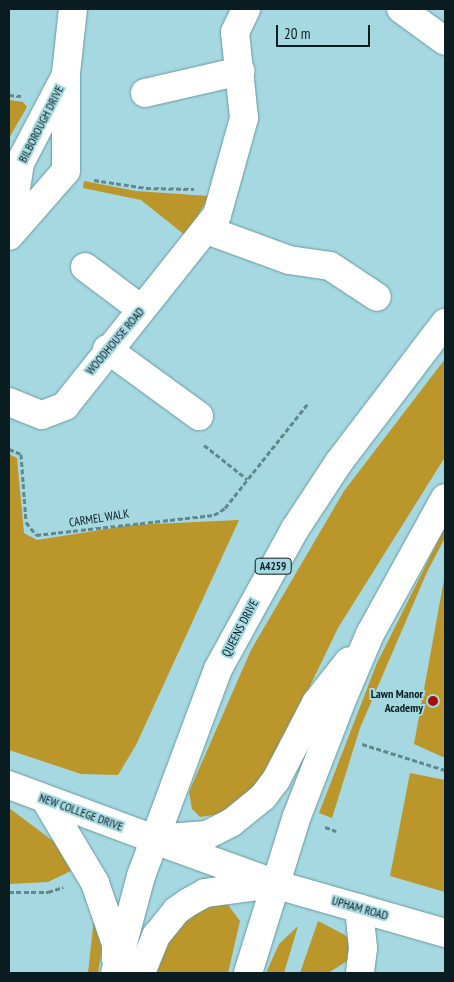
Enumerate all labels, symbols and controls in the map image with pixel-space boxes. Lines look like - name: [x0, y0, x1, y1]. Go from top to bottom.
- scale bar: [279, 15, 373, 47]
- text: 20 m: [284, 24, 310, 43]
- street label: BILBOROUGH DRIVE: [15, 83, 67, 165]
- street label: WOODHOUSE ROAD: [83, 305, 147, 377]
- street label: CARMEL WALK: [68, 506, 130, 530]
- road number: A4259: [254, 558, 292, 574]
- street label: QUEENS DRIVE: [219, 597, 261, 659]
- place label: Lawn Manor Academy: [371, 687, 423, 715]
- marker: Lawn Manor Academy: [427, 695, 439, 707]
- street label: NEW COLLEGE DRIVE: [37, 790, 125, 834]
- street label: UPHAM ROAD: [330, 893, 390, 923]

